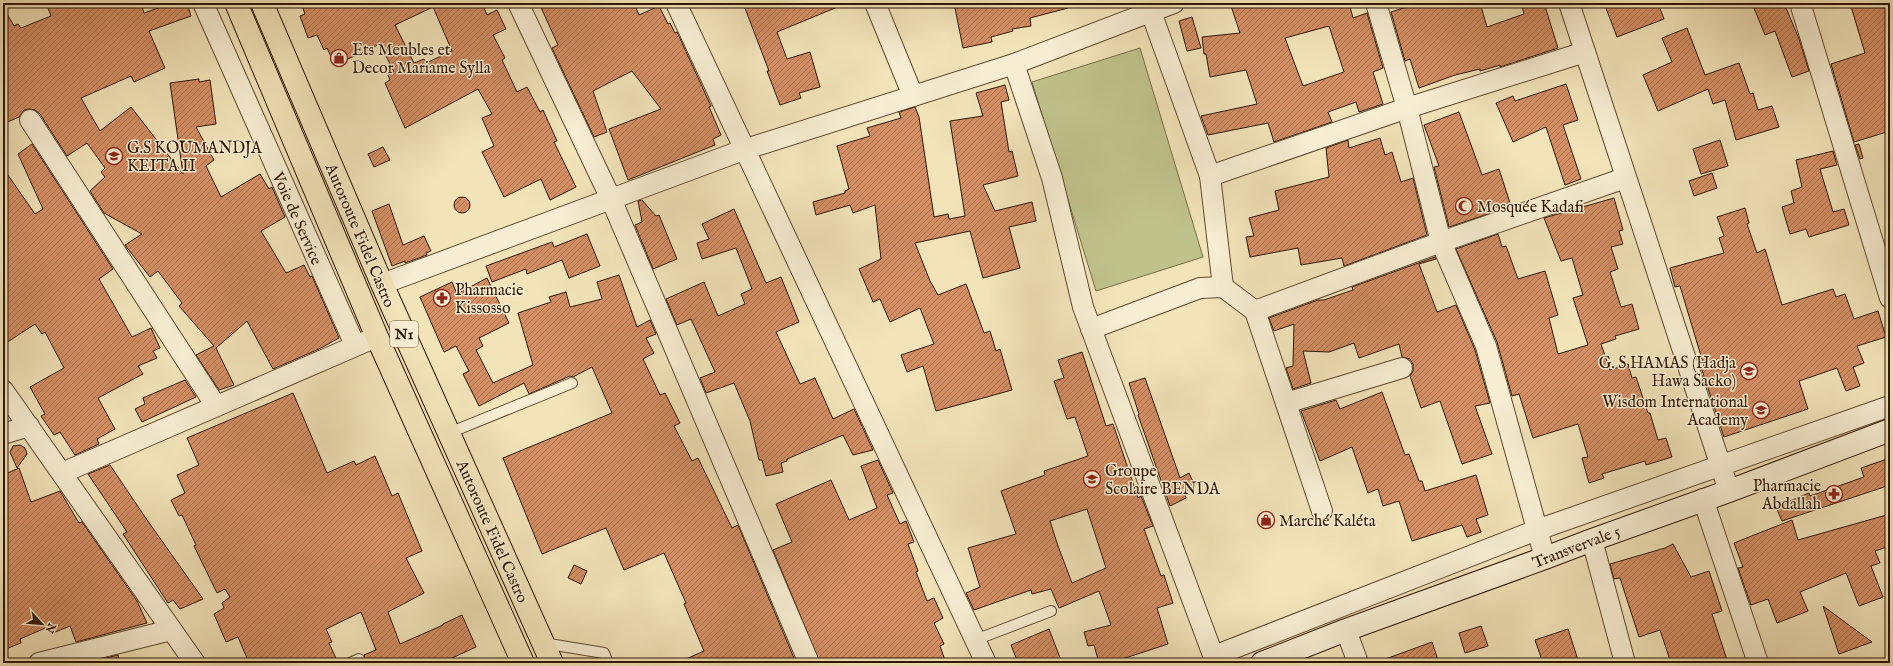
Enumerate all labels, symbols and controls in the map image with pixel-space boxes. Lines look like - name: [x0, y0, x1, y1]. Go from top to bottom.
- place label: Ets Meubles et Decor Mariame Sylla: [352, 41, 491, 79]
- shop icon: Ets Meubles et Decor Mariame Sylla: [329, 48, 349, 68]
- place label: G.S KOUMANDJA KEITA II: [127, 139, 263, 177]
- school or university icon: G.S KOUMANDJA KEITA II: [104, 146, 124, 166]
- street label: Autoroute Fidel Castro: [319, 160, 399, 311]
- street label: Voie de Service: [266, 168, 326, 268]
- mosque icon: Mosquée Kadafi: [1454, 196, 1474, 216]
- place label: Mosquée Kadafi: [1477, 198, 1584, 218]
- place label: Pharmacie Kissosso: [455, 281, 523, 319]
- pharmacy icon: Pharmacie Kissosso: [432, 288, 452, 308]
- road number: N1: [390, 321, 418, 347]
- place label: G. S HAMAS (Hadja Hawa Sacko): [1599, 354, 1736, 392]
- school or university icon: G. S HAMAS (Hadja Hawa Sacko): [1739, 361, 1759, 381]
- place label: Wisdom International Academy: [1602, 393, 1749, 431]
- school or university icon: Wisdom International Academy: [1751, 400, 1771, 420]
- street label: Autoroute Fidel Castro: [450, 456, 532, 607]
- place label: Groupe Scolaire BENDA: [1105, 462, 1221, 500]
- school or university icon: Groupe Scolaire BENDA: [1082, 469, 1102, 489]
- place label: Pharmacie Abdallah: [1753, 477, 1821, 515]
- pharmacy icon: Pharmacie Abdallah: [1824, 484, 1844, 504]
- shop icon: Marché Kaléta: [1256, 510, 1276, 530]
- place label: Marché Kaléta: [1279, 512, 1376, 532]
- street label: Transvervale 5: [1530, 522, 1624, 574]
- north arrow: [22, 604, 62, 644]
- text: N: [42, 620, 59, 636]

